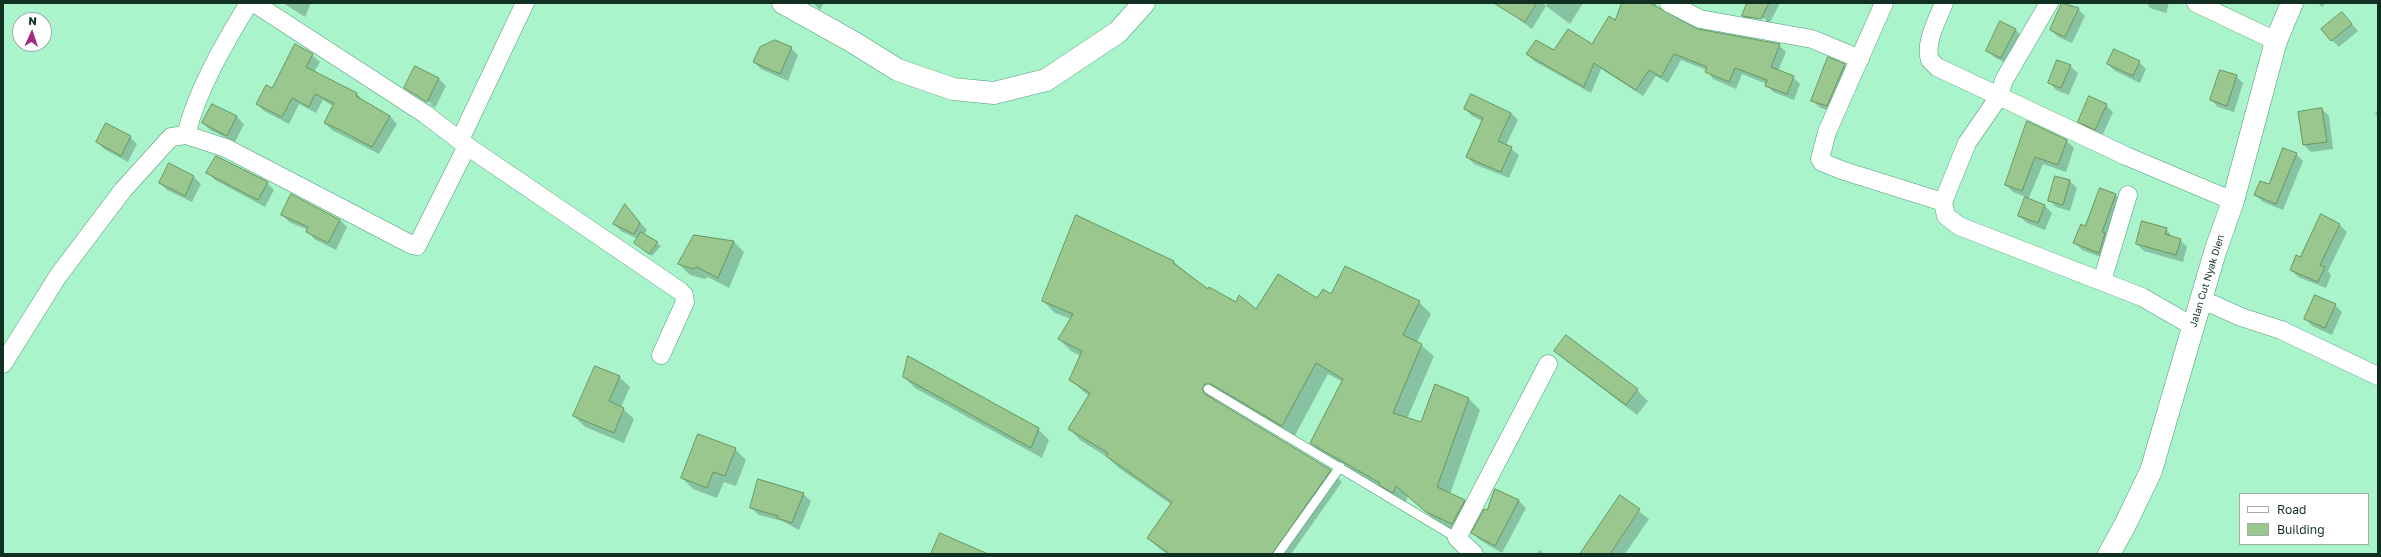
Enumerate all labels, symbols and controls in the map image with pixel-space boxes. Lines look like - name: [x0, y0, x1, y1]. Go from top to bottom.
- north arrow: [12, 12, 52, 52]
- text: N: [28, 14, 37, 27]
- street label: Jalan Cut Nyak Dien: [2187, 233, 2227, 329]
- legend: [2239, 493, 2369, 545]
- text: Road: [2277, 502, 2306, 517]
- text: Building: [2277, 522, 2325, 537]

